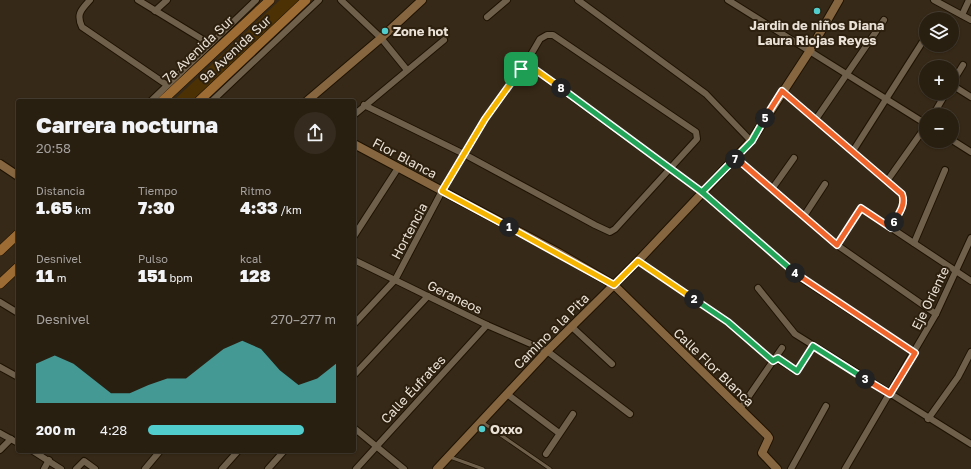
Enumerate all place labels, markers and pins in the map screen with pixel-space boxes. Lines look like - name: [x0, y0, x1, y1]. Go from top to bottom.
- marker: Jardin de niños Diana Laura Riojas Reyes: [812, 6, 822, 16]
- place label: Jardin de niños Diana Laura Riojas Reyes: [750, 17, 885, 48]
- place label: Zone hot: [393, 23, 448, 39]
- marker: Zone hot: [380, 26, 390, 36]
- pin: [504, 52, 538, 86]
- pin: 8: [551, 78, 571, 98]
- pin: 5: [755, 108, 775, 128]
- pin: 7: [725, 149, 745, 169]
- pin: 6: [884, 212, 904, 232]
- pin: 1: [499, 217, 519, 237]
- pin: 4: [785, 263, 805, 283]
- pin: 2: [684, 289, 704, 309]
- pin: 3: [855, 369, 875, 389]
- place label: Oxxo: [490, 421, 523, 437]
- marker: Oxxo: [477, 424, 487, 434]

